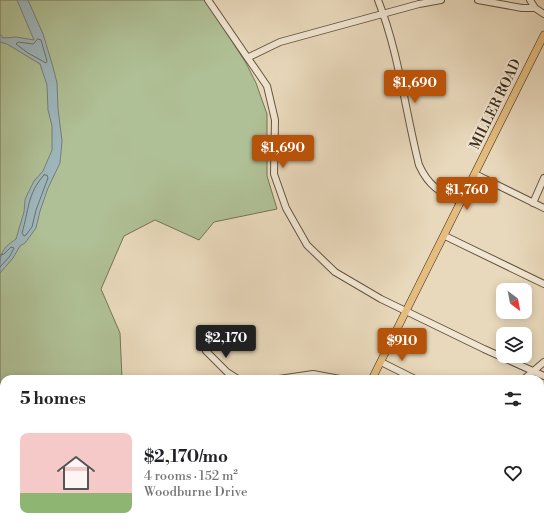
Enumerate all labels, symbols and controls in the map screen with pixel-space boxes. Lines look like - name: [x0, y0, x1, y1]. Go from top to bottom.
- street label: MILLER ROAD: [466, 56, 526, 153]
- pin: $1,690: [382, 70, 448, 104]
- text: $1,690: [393, 75, 437, 91]
- pin: $1,690: [250, 135, 316, 169]
- text: $1,690: [261, 140, 305, 156]
- pin: $1,760: [434, 177, 500, 211]
- text: $1,760: [446, 182, 488, 198]
- north arrow: [496, 283, 532, 319]
- map controls: [496, 283, 532, 363]
- pin: $2,170: [193, 325, 259, 359]
- button: layers: [496, 327, 532, 363]
- pin: $910: [378, 328, 426, 362]
- text: $2,170: [205, 330, 247, 346]
- text: $910: [387, 333, 417, 349]
- text: 5 homes: [20, 388, 86, 410]
- icon: filters: [502, 388, 524, 410]
- text: $2,170/mo: [144, 446, 228, 468]
- icon: home: [52, 449, 100, 497]
- icon: heart: [502, 462, 524, 484]
- text: 4 rooms · 152 m²: [144, 468, 238, 484]
- text: Woodburne Drive: [144, 484, 248, 500]

